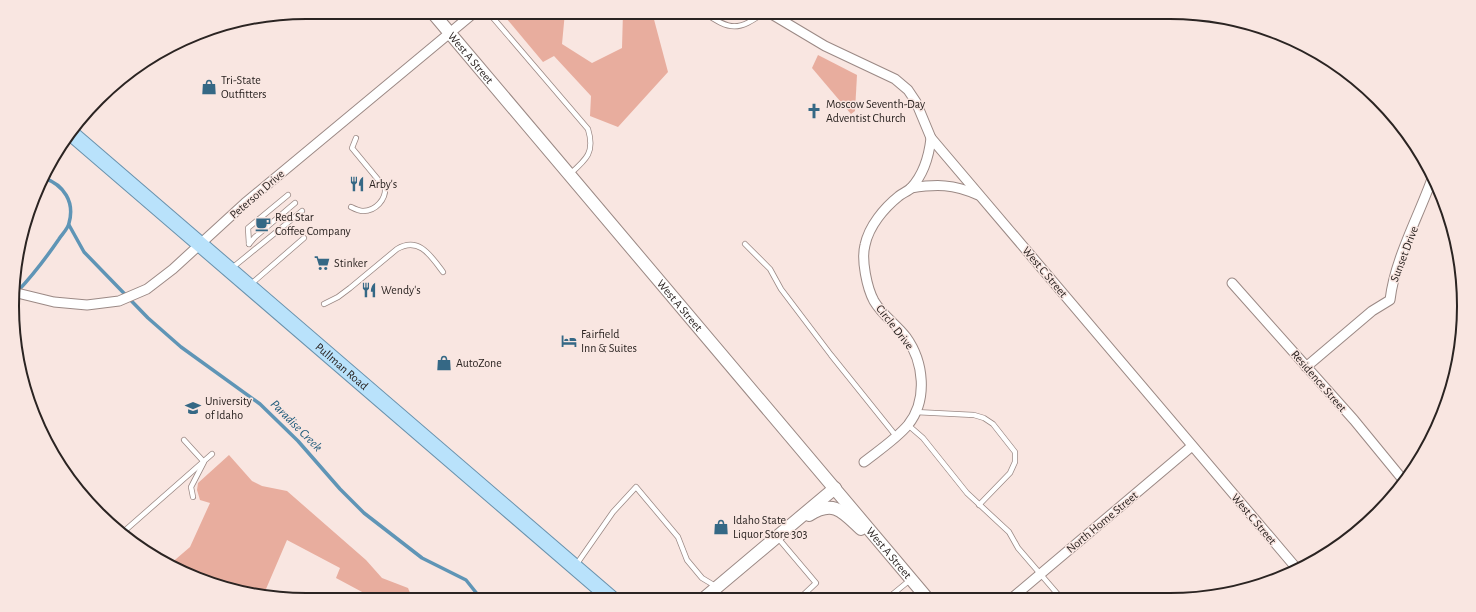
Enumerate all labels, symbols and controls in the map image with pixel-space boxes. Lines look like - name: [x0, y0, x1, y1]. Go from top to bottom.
- street label: West A Street: [446, 30, 496, 86]
- place label: Tri-State Outfitters: [221, 74, 267, 100]
- shop icon: Tri-State Outfitters: [200, 78, 218, 96]
- place label: Moscow Seventh-Day Adventist Church: [826, 98, 925, 124]
- church icon: Moscow Seventh-Day Adventist Church: [805, 102, 823, 120]
- street label: Peterson Drive: [228, 167, 286, 221]
- restaurant icon: Arby's: [348, 175, 366, 193]
- place label: Arby's: [369, 178, 397, 191]
- place label: Red Star Coffee Company: [275, 211, 351, 238]
- cafe icon: Red Star Coffee Company: [254, 215, 272, 233]
- street label: Sunset Drive: [1388, 224, 1420, 284]
- street label: West C Street: [1020, 244, 1070, 300]
- supermarket icon: Stinker: [313, 254, 331, 272]
- place label: Stinker: [334, 257, 367, 269]
- street label: West A Street: [655, 277, 705, 334]
- restaurant icon: Wendy's: [360, 281, 378, 299]
- place label: Wendy's: [381, 284, 421, 297]
- street label: Circle Drive: [874, 302, 916, 352]
- place label: Fairfield Inn & Suites: [581, 328, 637, 354]
- hotel icon: Fairfield Inn & Suites: [560, 332, 578, 350]
- street label: Pullman Road: [313, 340, 370, 392]
- street label: Residence Street: [1289, 348, 1349, 414]
- shop icon: AutoZone: [435, 354, 453, 372]
- place label: AutoZone: [456, 357, 502, 369]
- place label: University of Idaho: [205, 395, 252, 421]
- water label: Paradise Creek: [268, 398, 324, 454]
- school or university icon: University of Idaho: [184, 399, 202, 417]
- street label: North Home Street: [1064, 489, 1140, 555]
- street label: West C Street: [1229, 491, 1279, 547]
- place label: Idaho State Liquor Store 303: [733, 514, 808, 540]
- shop icon: Idaho State Liquor Store 303: [712, 518, 730, 536]
- street label: West A Street: [864, 525, 914, 581]

